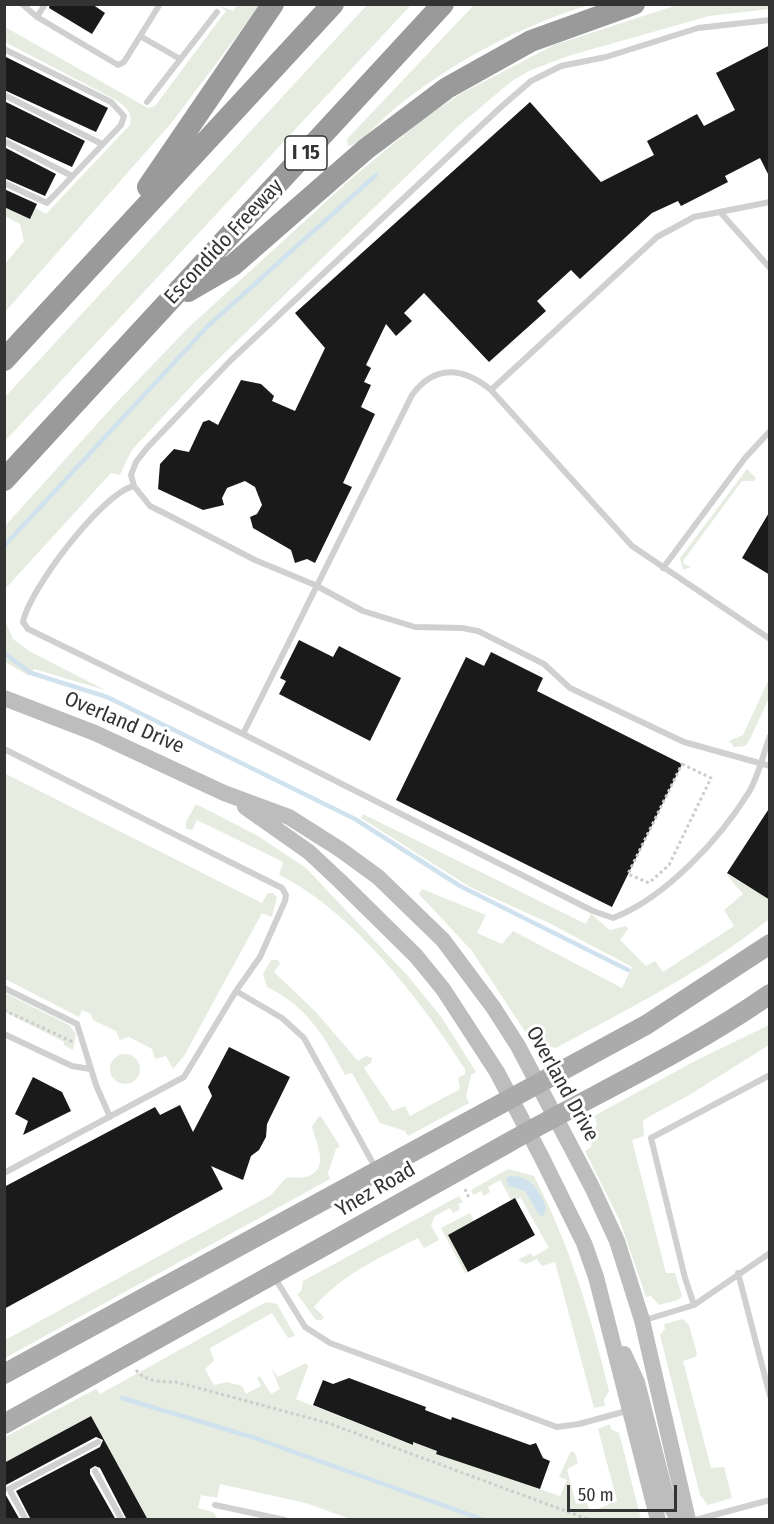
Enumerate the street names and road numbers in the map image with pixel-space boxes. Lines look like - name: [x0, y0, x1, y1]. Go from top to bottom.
- road number: I 15: [285, 136, 327, 170]
- street label: Escondido Freeway: [160, 174, 288, 310]
- street label: Overland Drive: [60, 686, 188, 760]
- street label: Overland Drive: [520, 1022, 604, 1146]
- street label: Ynez Road: [332, 1157, 420, 1223]

